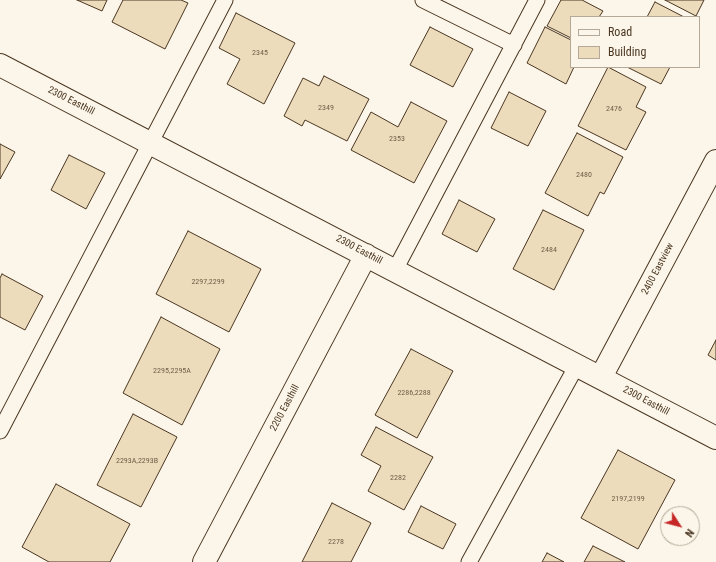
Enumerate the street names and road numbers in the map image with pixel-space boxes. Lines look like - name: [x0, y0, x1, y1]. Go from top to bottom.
- street label: 2300 Easthill: [46, 84, 96, 118]
- street label: 2300 Easthill: [334, 233, 384, 267]
- street label: 2400 Eastview: [639, 241, 677, 297]
- street label: 2200 Easthill: [268, 383, 302, 433]
- street label: 2300 Easthill: [621, 384, 671, 418]

